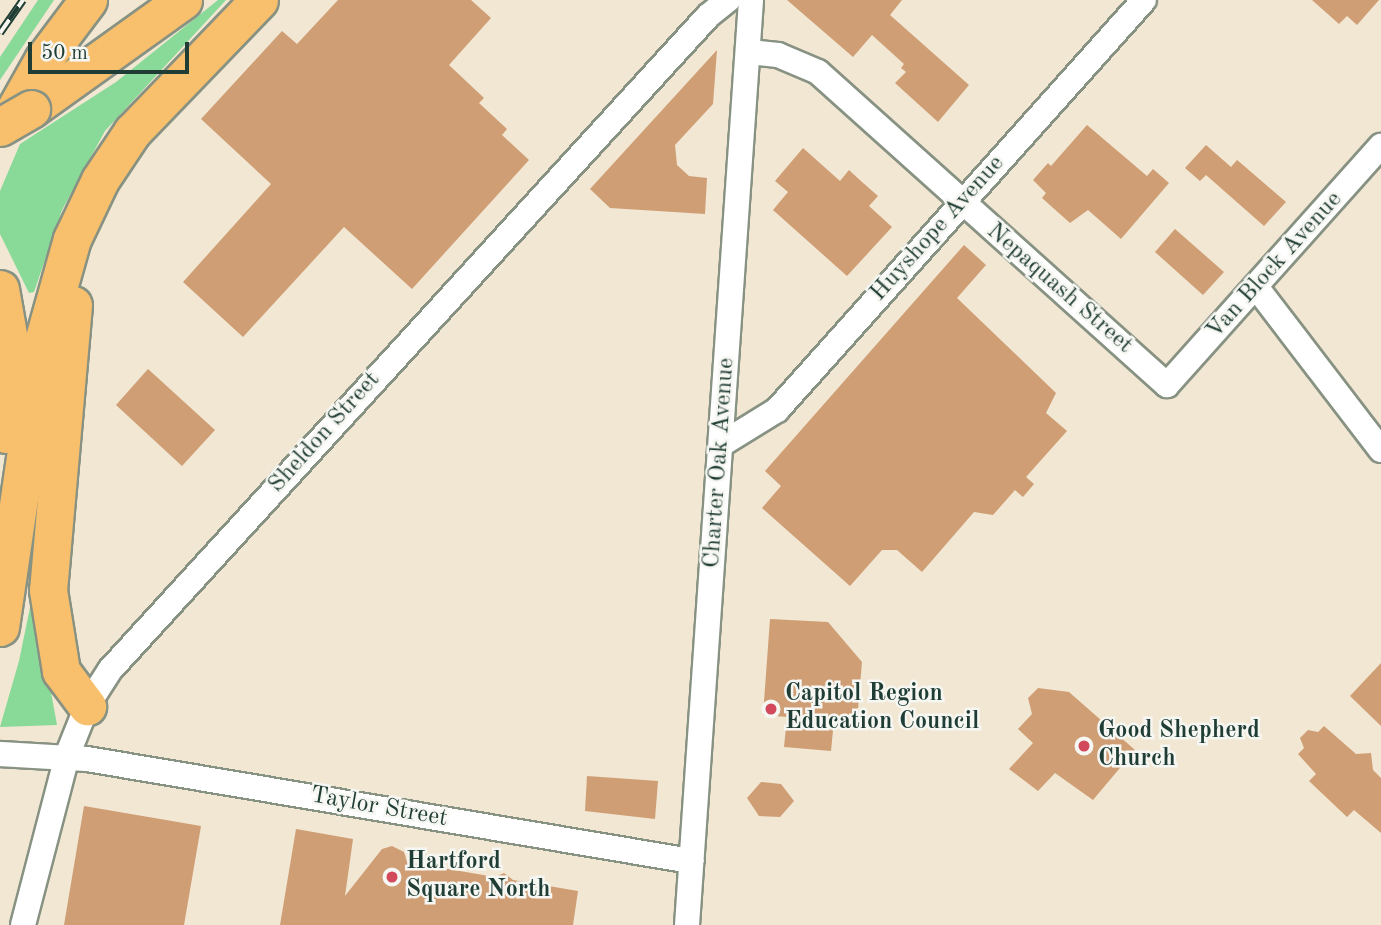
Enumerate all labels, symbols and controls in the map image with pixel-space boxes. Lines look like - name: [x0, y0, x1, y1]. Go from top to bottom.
- scale bar: [32, 28, 192, 72]
- text: 50 m: [41, 43, 88, 64]
- street label: Huyshope Avenue: [865, 150, 1011, 308]
- street label: Van Block Avenue: [1201, 186, 1349, 346]
- street label: Nepaquash Street: [980, 218, 1138, 360]
- street label: Charter Oak Avenue: [698, 357, 742, 569]
- street label: Sheldon Street: [263, 366, 387, 500]
- place label: Capitol Region Education Council: [785, 681, 979, 737]
- marker: Capitol Region Education Council: [763, 701, 779, 717]
- place label: Good Shepherd Church: [1098, 718, 1260, 774]
- marker: Good Shepherd Church: [1076, 738, 1092, 754]
- street label: Taylor Street: [308, 782, 450, 834]
- place label: Hartford Square North: [406, 849, 550, 905]
- marker: Hartford Square North: [384, 869, 400, 885]

